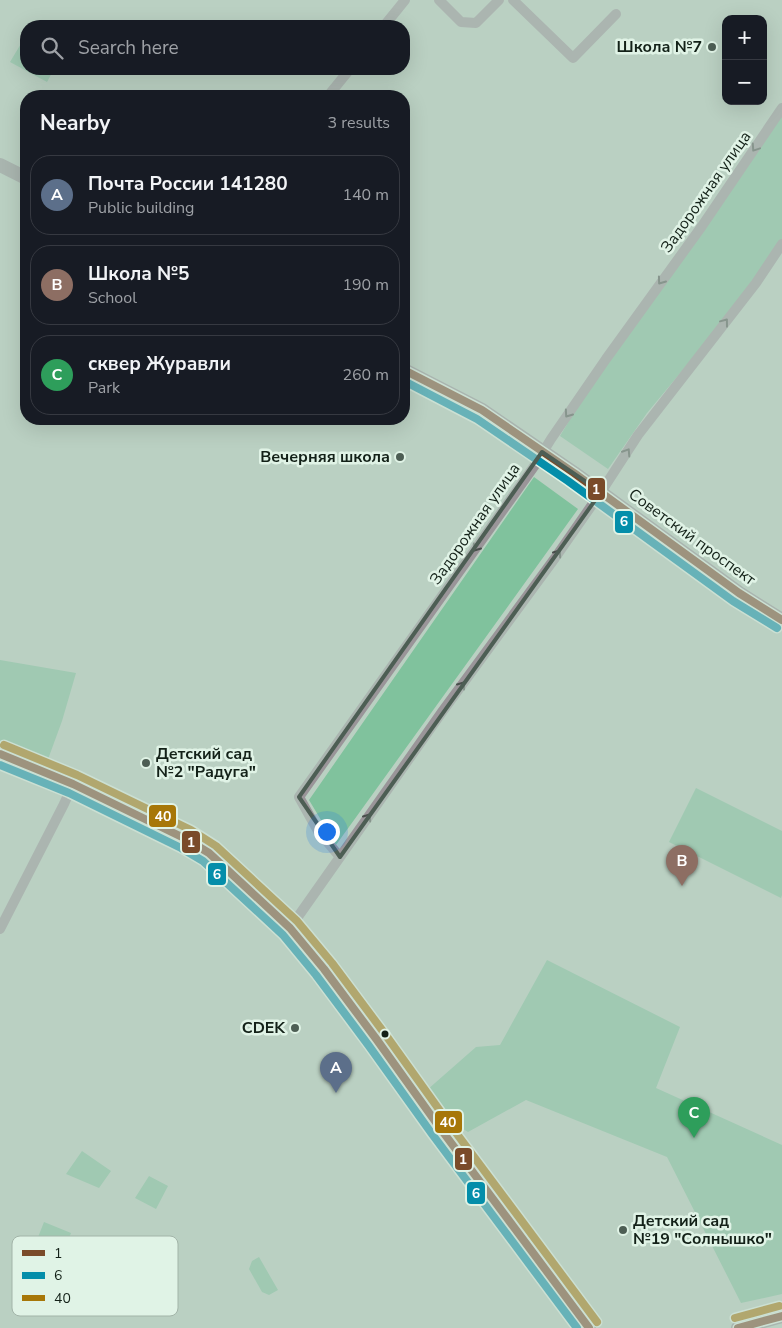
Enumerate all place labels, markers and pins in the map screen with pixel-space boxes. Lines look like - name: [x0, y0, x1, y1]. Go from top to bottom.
- place label: Школа №7: [617, 36, 702, 58]
- marker: Школа №7: [706, 41, 718, 53]
- place label: Вечерняя школа: [260, 446, 390, 468]
- marker: Вечерняя школа: [394, 451, 406, 463]
- place label: Детский сад №2 "Радуга": [156, 743, 256, 783]
- marker: Детский сад №2 "Радуга": [140, 757, 152, 769]
- pin: B: [666, 845, 698, 886]
- place label: CDEK: [242, 1017, 286, 1039]
- marker: CDEK: [289, 1022, 301, 1034]
- unlabelled marker: [380, 1029, 390, 1039]
- pin: A: [320, 1052, 352, 1093]
- pin: C: [678, 1097, 710, 1138]
- place label: Детский сад №19 "Солнышко": [633, 1210, 772, 1250]
- marker: Детский сад №19 "Солнышко": [617, 1224, 629, 1236]

